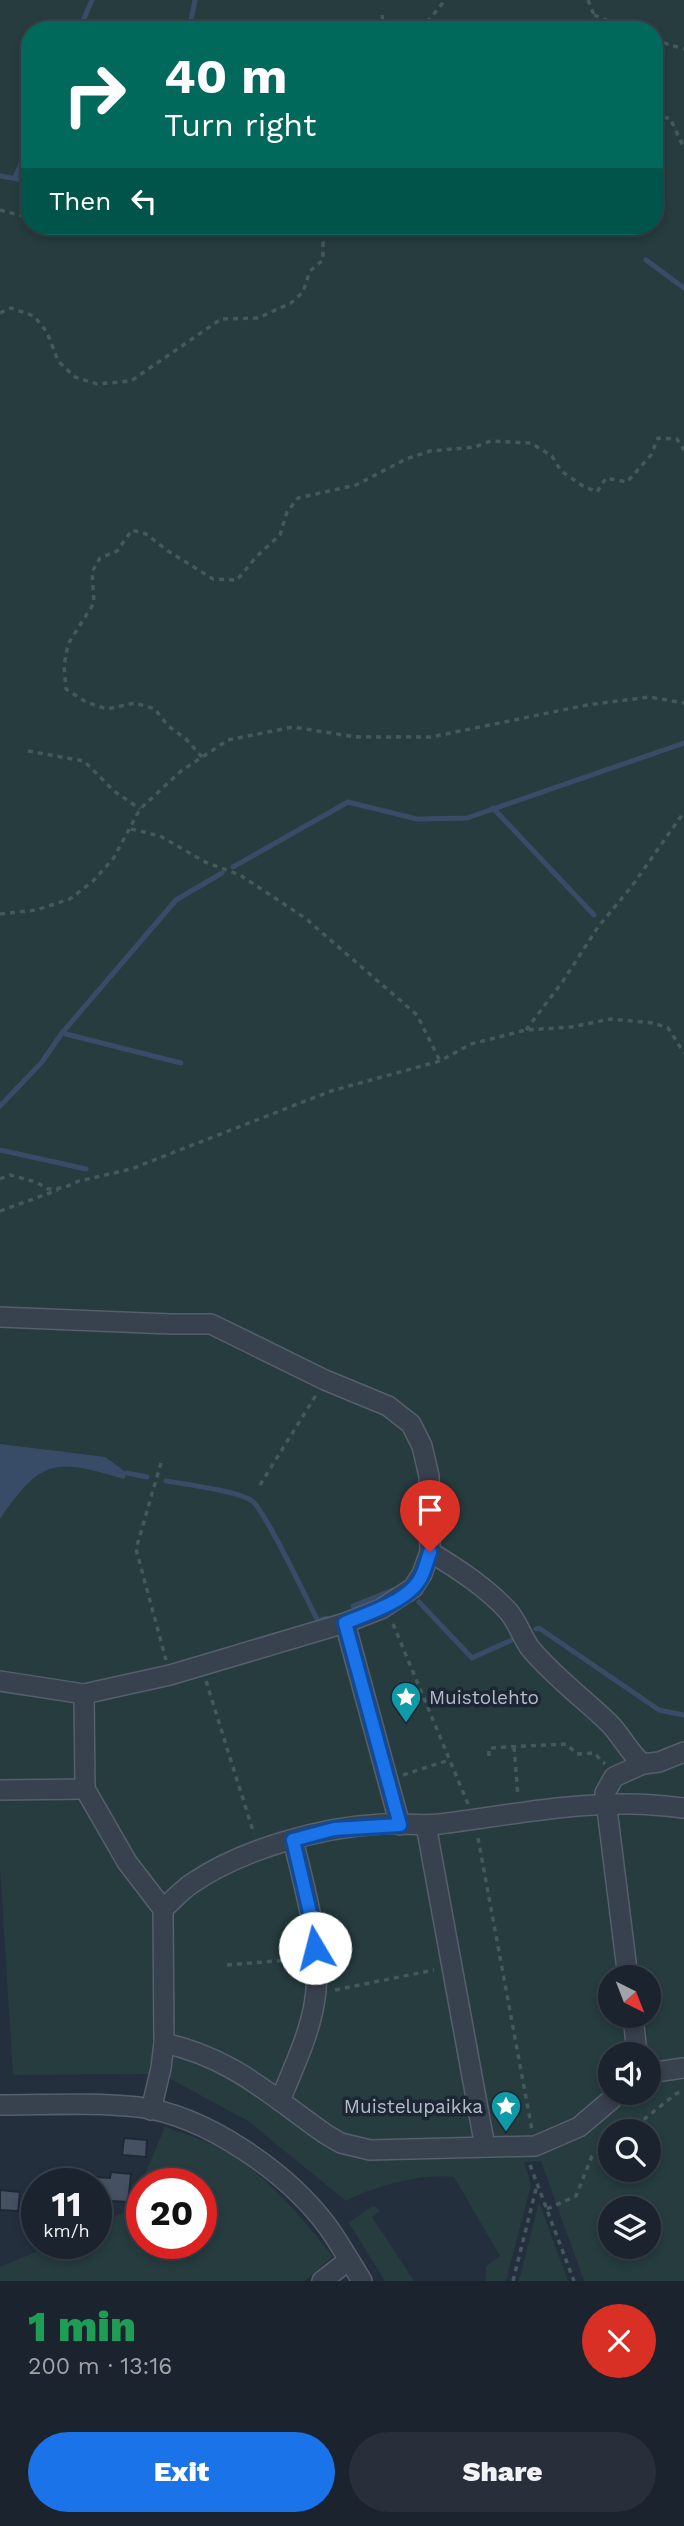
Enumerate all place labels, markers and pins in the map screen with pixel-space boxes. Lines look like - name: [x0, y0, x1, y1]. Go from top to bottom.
- pin: [400, 1480, 460, 1552]
- place icon: Muistolehto: [389, 1680, 423, 1724]
- place label: Muistolehto: [429, 1686, 539, 1709]
- place icon: Muistelupaikka: [489, 2089, 523, 2133]
- place label: Muistelupaikka: [344, 2095, 483, 2118]

